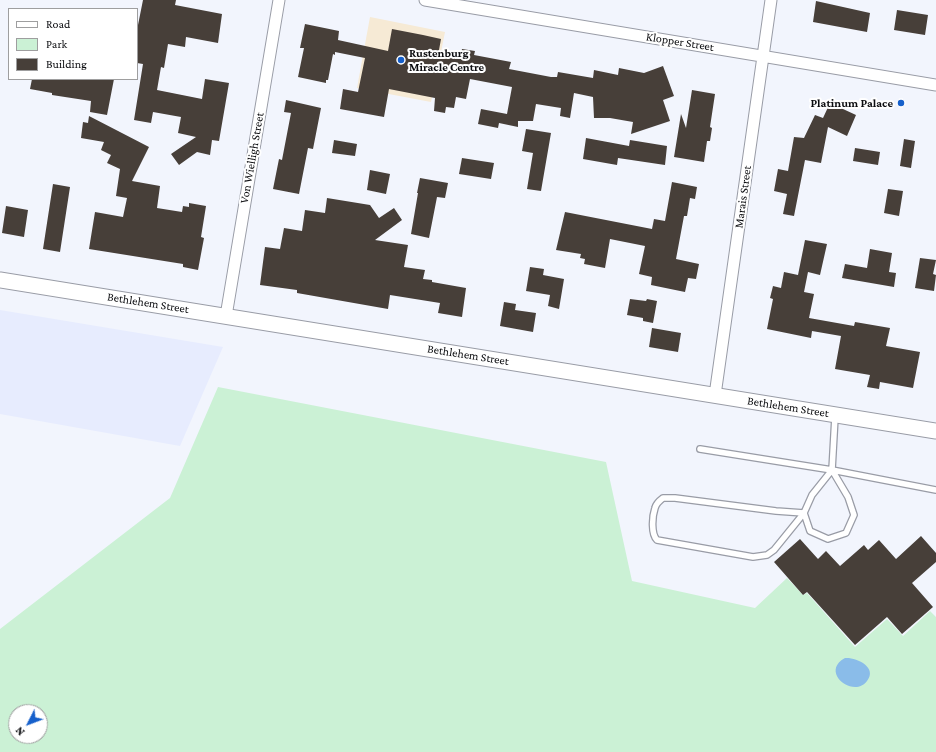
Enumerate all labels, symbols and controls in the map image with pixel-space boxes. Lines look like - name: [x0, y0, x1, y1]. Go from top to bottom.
- legend: [8, 8, 138, 80]
- text: Road: [46, 17, 70, 31]
- street label: Klopper Street: [645, 30, 715, 54]
- text: Park: [46, 37, 67, 51]
- place label: Rustenburg Miracle Centre: [409, 46, 484, 74]
- marker: Rustenburg Miracle Centre: [396, 55, 406, 65]
- text: Building: [46, 57, 87, 71]
- place label: Platinum Palace: [810, 96, 893, 110]
- marker: Platinum Palace: [896, 98, 906, 108]
- street label: Von Wielligh Street: [237, 111, 267, 205]
- street label: Marais Street: [731, 165, 755, 229]
- street label: Bethlehem Street: [106, 289, 190, 317]
- street label: Bethlehem Street: [426, 341, 510, 369]
- street label: Bethlehem Street: [746, 393, 830, 421]
- north arrow: [8, 704, 48, 744]
- text: N: [13, 725, 27, 738]

